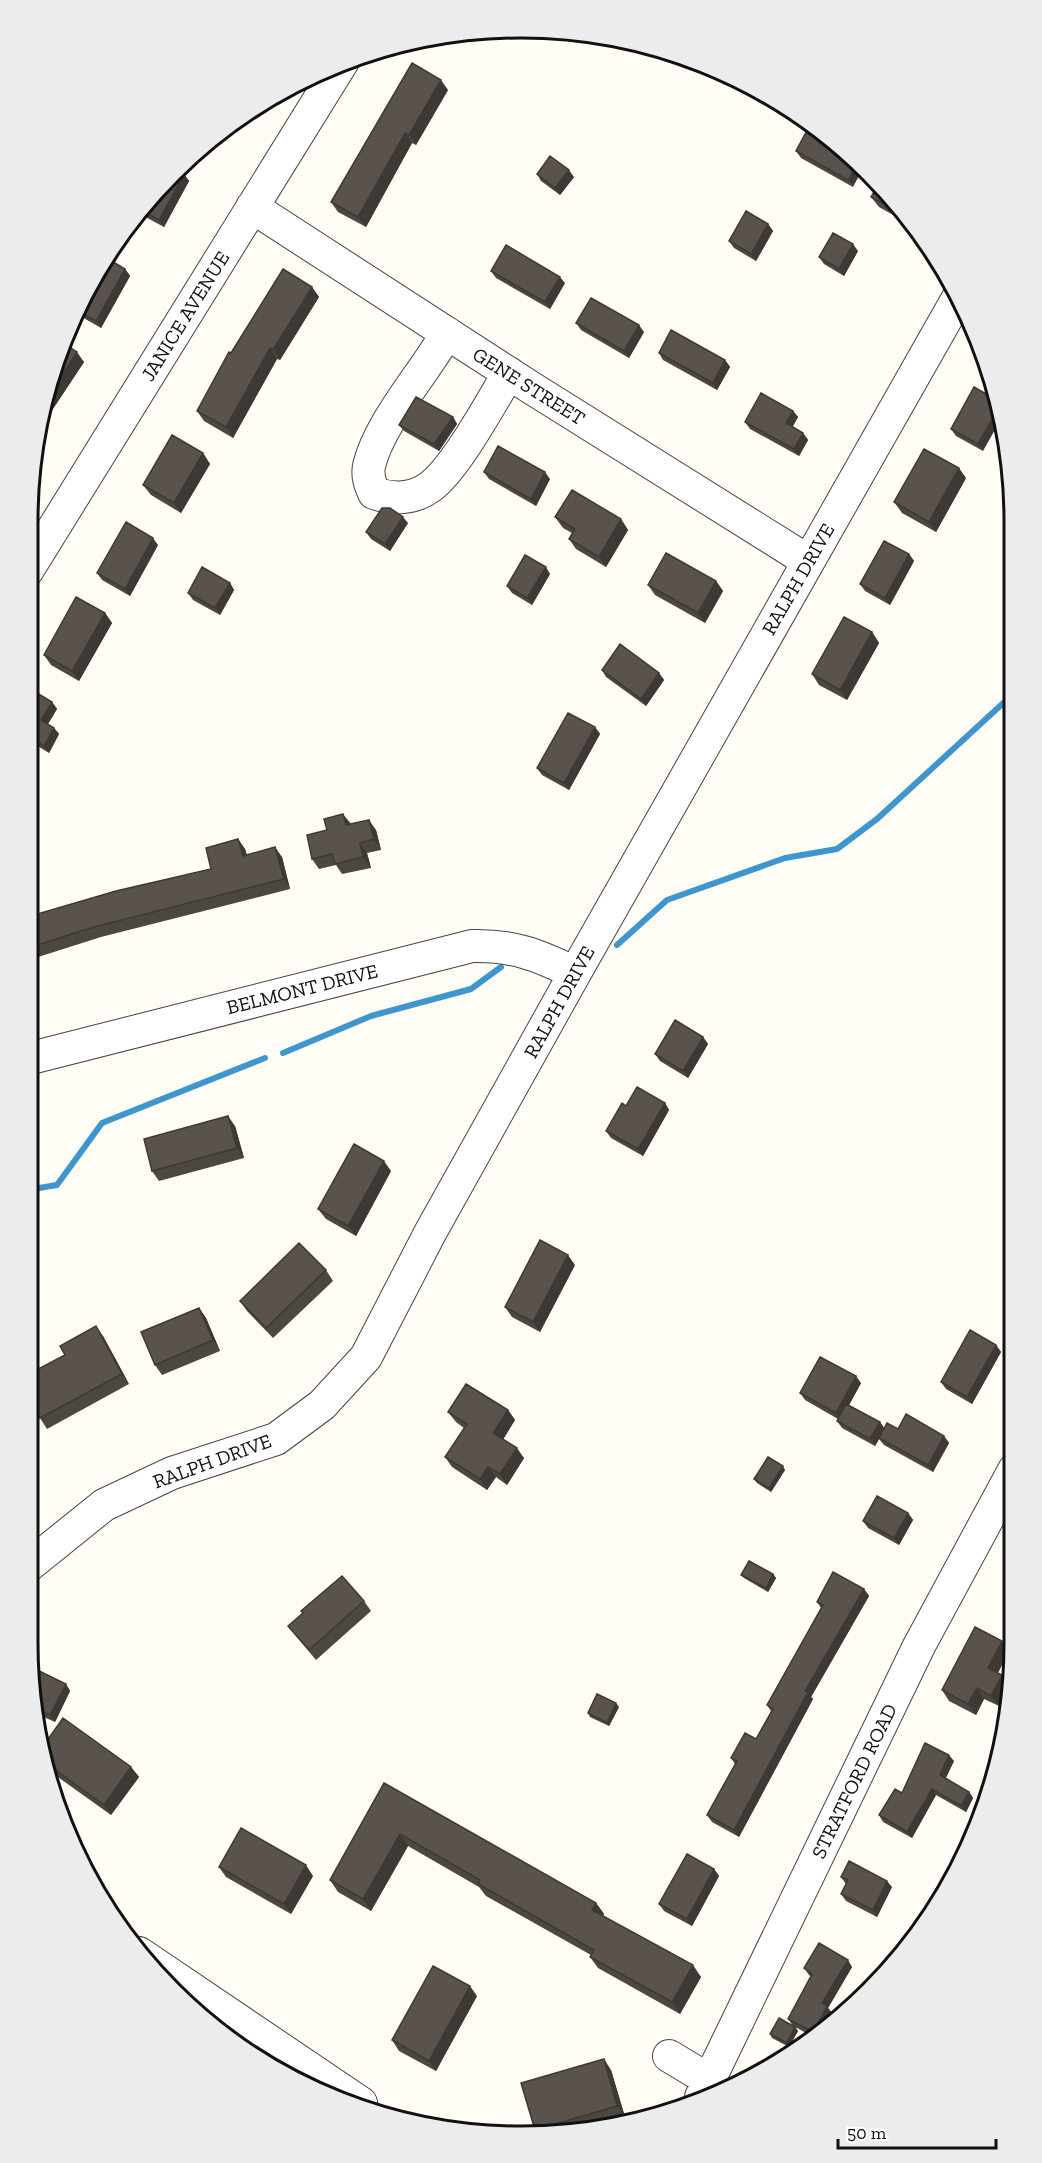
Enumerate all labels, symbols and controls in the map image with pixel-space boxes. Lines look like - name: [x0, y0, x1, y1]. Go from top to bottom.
- street label: JANICE AVENUE: [136, 247, 234, 385]
- street label: GENE STREET: [468, 342, 590, 430]
- street label: RALPH DRIVE: [756, 519, 840, 639]
- street label: RALPH DRIVE: [518, 942, 600, 1062]
- street label: BELMONT DRIVE: [224, 959, 380, 1019]
- street label: RALPH DRIVE: [149, 1428, 275, 1494]
- street label: STRATFORD ROAD: [806, 1700, 902, 1862]
- scale bar: [838, 2112, 996, 2150]
- text: 50 m: [847, 2122, 887, 2144]

